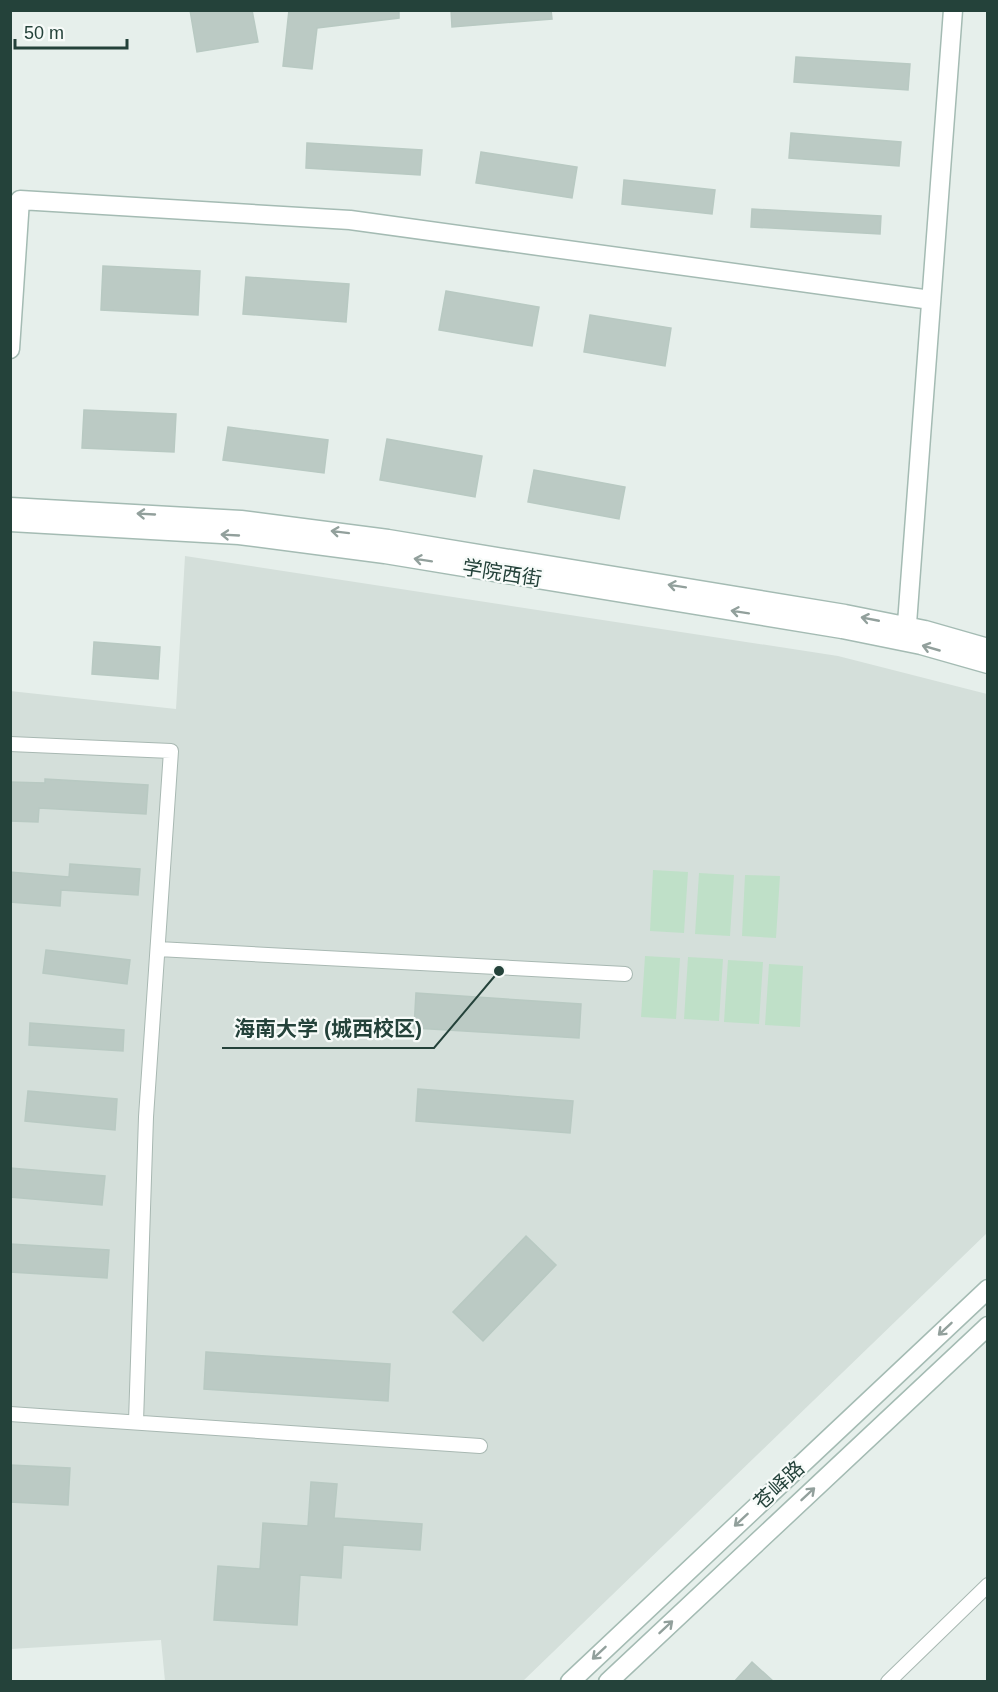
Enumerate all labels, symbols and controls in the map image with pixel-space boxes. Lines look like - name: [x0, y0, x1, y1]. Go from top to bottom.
- scale bar: [15, 12, 128, 50]
- text: 50 m: [24, 23, 64, 43]
- one-way arrow: [136, 509, 156, 520]
- one-way arrow: [330, 527, 350, 538]
- one-way arrow: [220, 529, 240, 540]
- one-way arrow: [414, 555, 433, 566]
- street label: 学院西街: [461, 556, 543, 590]
- one-way arrow: [668, 581, 688, 592]
- one-way arrow: [730, 607, 750, 618]
- one-way arrow: [860, 613, 880, 624]
- one-way arrow: [922, 642, 941, 653]
- callout: 海南大学 (城西校区): [222, 1009, 434, 1048]
- text: 海南大学 (城西校区): [234, 1017, 422, 1040]
- one-way arrow: [937, 1322, 952, 1336]
- street label: 苍峄路: [750, 1456, 808, 1514]
- one-way arrow: [801, 1487, 816, 1501]
- one-way arrow: [734, 1513, 749, 1527]
- one-way arrow: [658, 1620, 673, 1634]
- one-way arrow: [591, 1646, 606, 1660]

